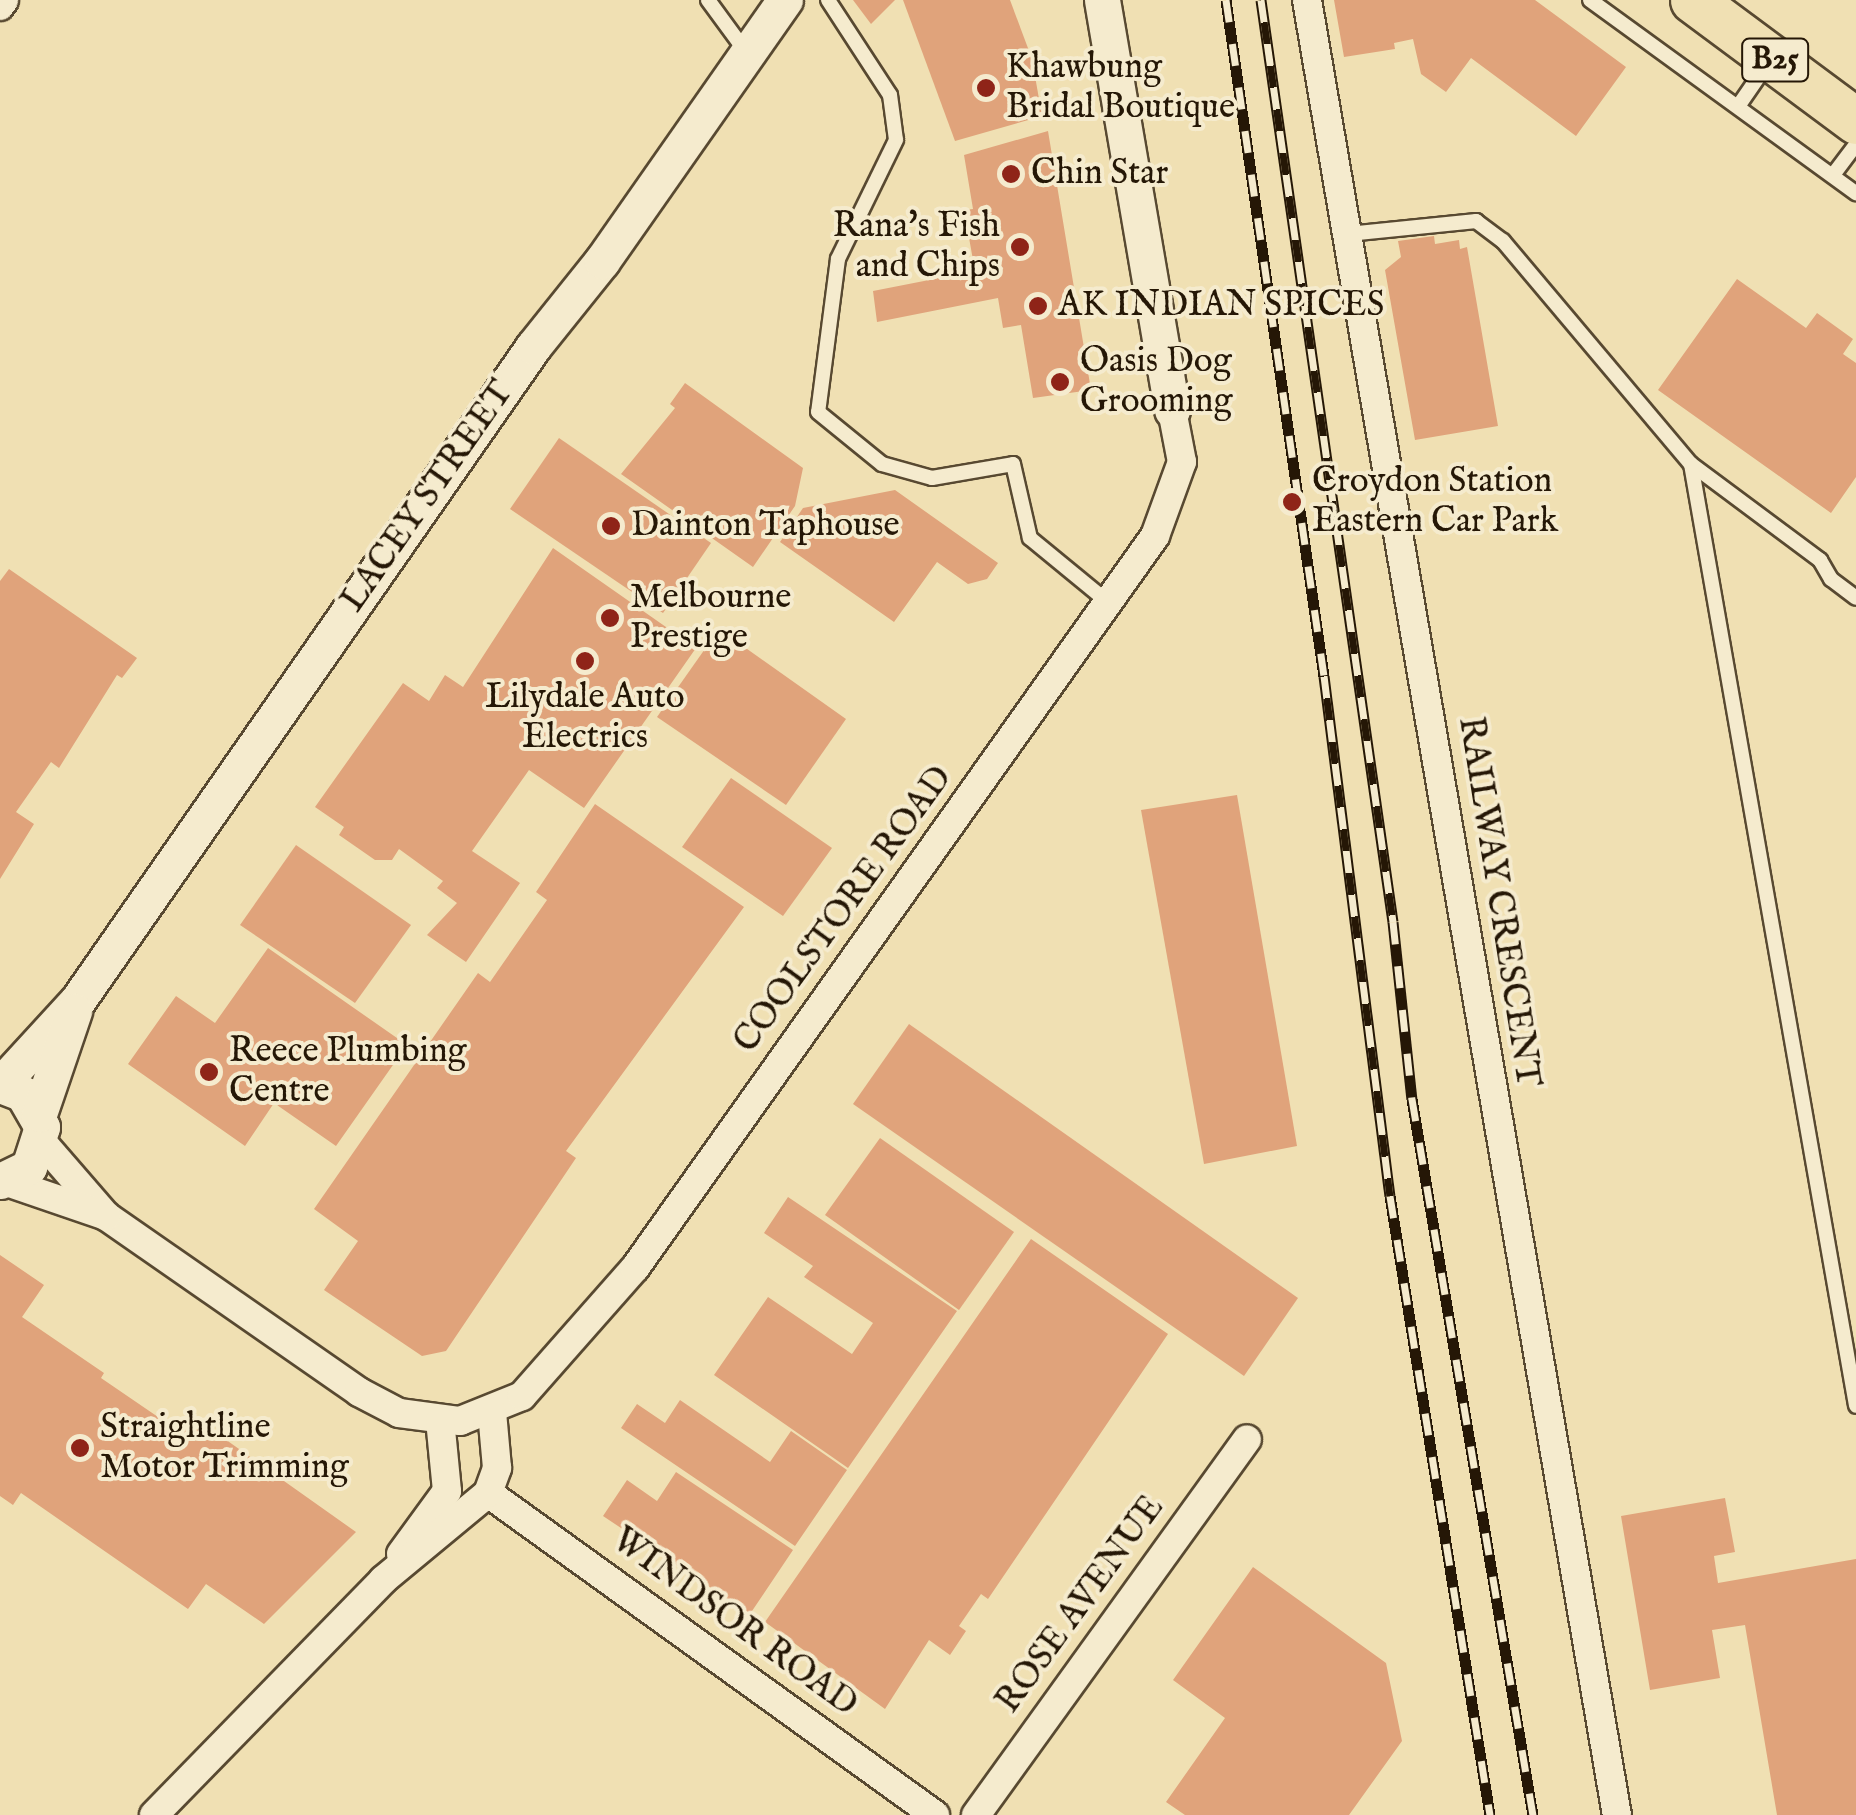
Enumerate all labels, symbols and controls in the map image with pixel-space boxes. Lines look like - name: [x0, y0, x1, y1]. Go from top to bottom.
- road number: B25: [1740, 33, 1810, 87]
- place label: Khawbung Bridal Boutique: [1006, 47, 1235, 129]
- marker: Khawbung Bridal Boutique: [975, 77, 997, 99]
- place label: Chin Star: [1031, 153, 1168, 195]
- marker: Chin Star: [1000, 163, 1022, 185]
- place label: Rana's Fish and Chips: [833, 206, 1000, 288]
- marker: Rana's Fish and Chips: [1009, 236, 1031, 258]
- place label: AK INDIAN SPICES: [1058, 285, 1384, 327]
- marker: AK INDIAN SPICES: [1027, 295, 1049, 317]
- place label: Oasis Dog Grooming: [1080, 341, 1232, 423]
- marker: Oasis Dog Grooming: [1049, 371, 1071, 393]
- street label: LACEY STREET: [333, 373, 523, 621]
- place label: Croydon Station Eastern Car Park: [1312, 461, 1558, 543]
- marker: Croydon Station Eastern Car Park: [1281, 491, 1303, 513]
- place label: Dainton Taphouse: [631, 505, 900, 547]
- marker: Dainton Taphouse: [600, 515, 622, 537]
- place label: Melbourne Prestige: [630, 577, 791, 659]
- marker: Melbourne Prestige: [599, 607, 621, 629]
- marker: Lilydale Auto Electrics: [574, 650, 596, 672]
- place label: Lilydale Auto Electrics: [485, 677, 685, 759]
- street label: RAILWAY CRESCENT: [1448, 714, 1548, 1090]
- street label: COOLSTORE ROAD: [726, 759, 962, 1061]
- place label: Reece Plumbing Centre: [229, 1031, 467, 1113]
- marker: Reece Plumbing Centre: [198, 1061, 220, 1083]
- place label: Straightline Motor Trimming: [100, 1407, 349, 1489]
- marker: Straightline Motor Trimming: [69, 1437, 91, 1459]
- street label: ROSE AVENUE: [988, 1488, 1174, 1722]
- street label: WINDSOR ROAD: [603, 1520, 865, 1726]

